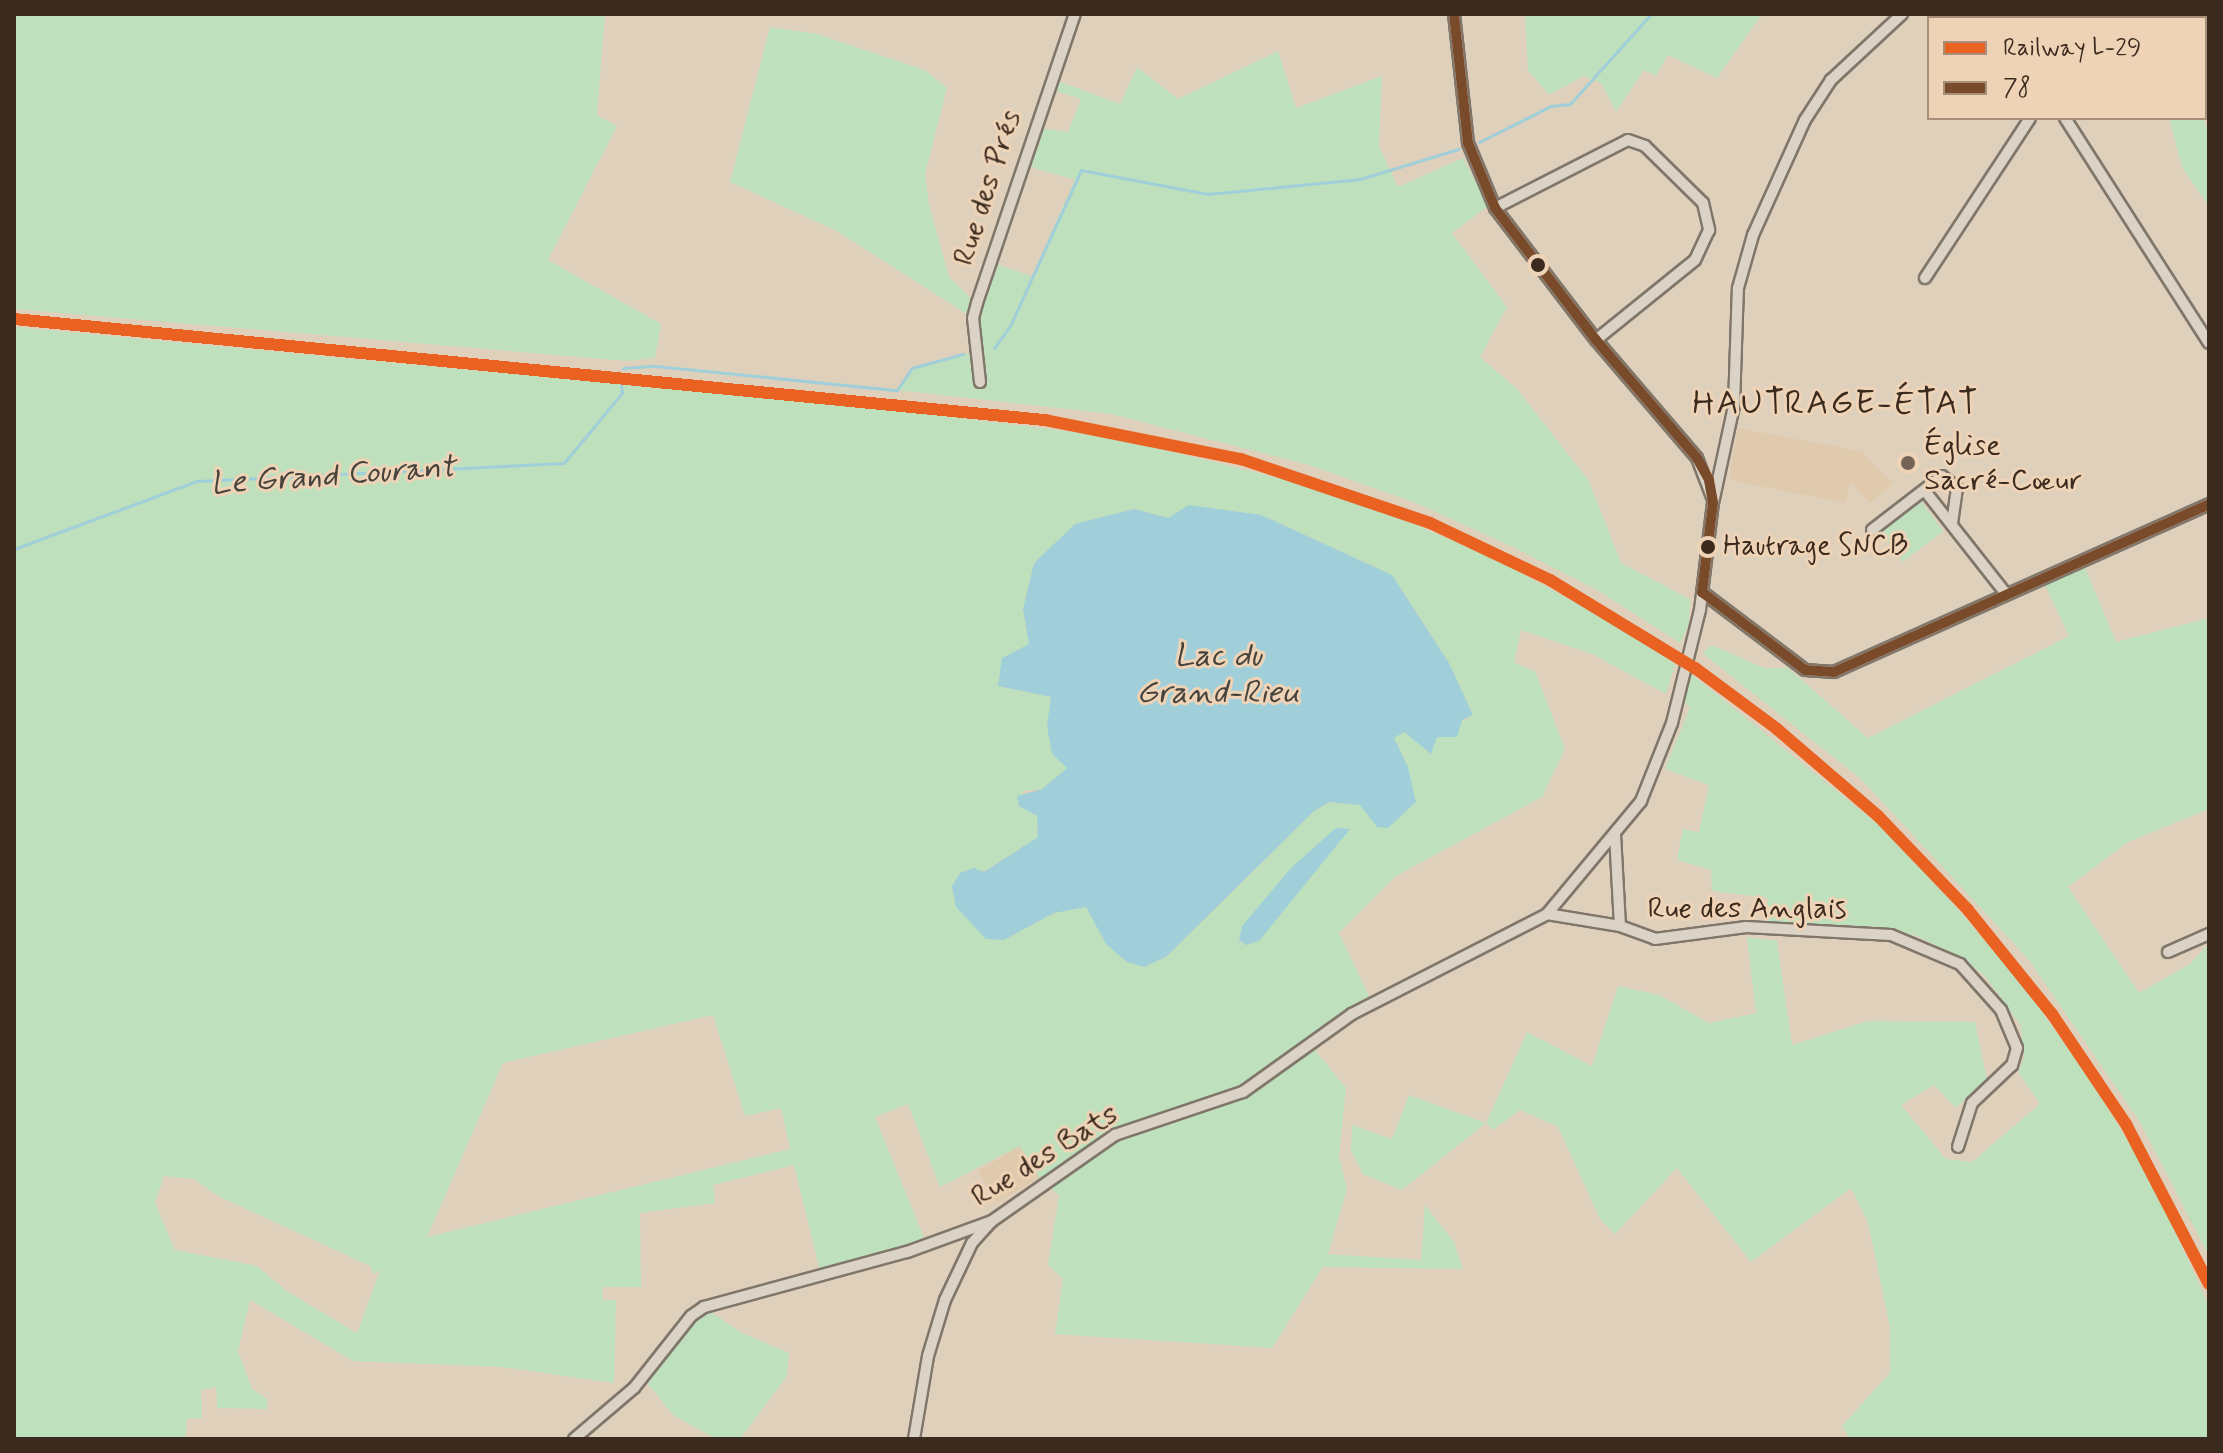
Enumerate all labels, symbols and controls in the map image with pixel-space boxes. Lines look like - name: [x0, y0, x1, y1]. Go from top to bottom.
- legend: [1927, 16, 2207, 120]
- text: Railway L-29: [2003, 33, 2141, 64]
- text: 78: [2003, 73, 2031, 104]
- street label: Rue des Prés: [946, 107, 1030, 269]
- unlabelled marker: [1530, 257, 1546, 273]
- district label: HAUTRAGE-ÉTAT: [1686, 384, 1986, 424]
- place label: Église Sacré-Cœur: [1924, 428, 2082, 498]
- water label: Le Grand Courant: [199, 448, 467, 504]
- marker: Église Sacré-Cœur: [1899, 454, 1917, 472]
- place label: Hautrage SNCB: [1723, 530, 1909, 564]
- marker: Hautrage SNCB: [1700, 539, 1716, 555]
- water label: Lac du Grand-Rieu: [1137, 638, 1299, 713]
- street label: Rue des Anglais: [1651, 891, 1843, 927]
- street label: Rue des Bats: [968, 1099, 1122, 1213]

